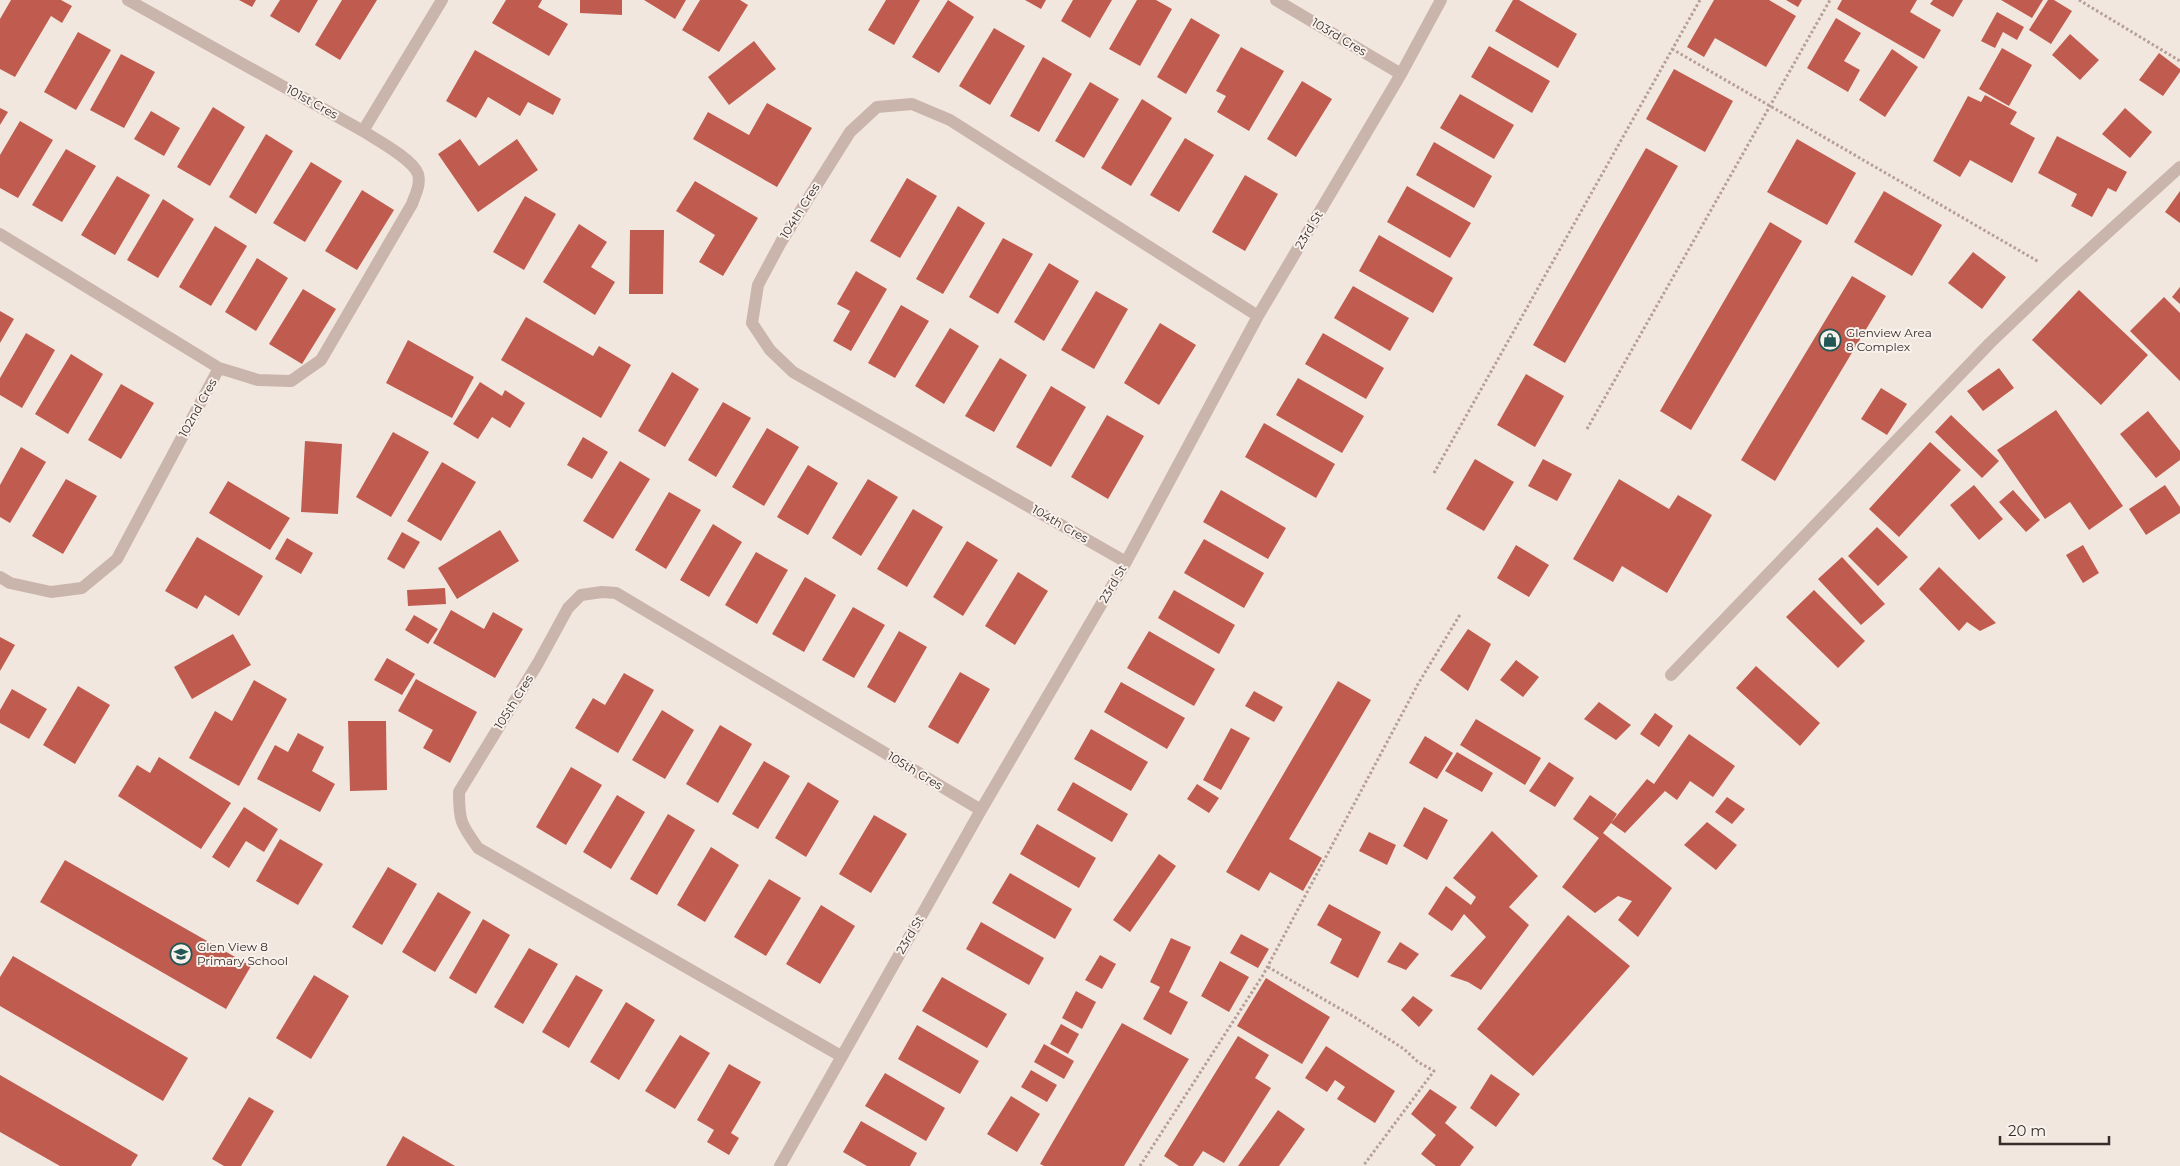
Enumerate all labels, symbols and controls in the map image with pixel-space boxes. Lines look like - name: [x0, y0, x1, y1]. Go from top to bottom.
- street label: 103rd Cres: [1309, 14, 1369, 59]
- street label: 101st Cres: [284, 81, 341, 122]
- street label: 104th Cres: [777, 180, 823, 241]
- street label: 23rd St: [1291, 208, 1326, 252]
- place label: Glenview Area 8 Complex: [1846, 325, 1932, 354]
- shop icon: Glenview Area 8 Complex: [1818, 328, 1842, 352]
- street label: 102nd Cres: [175, 376, 220, 440]
- street label: 104th Cres: [1029, 501, 1091, 546]
- street label: 23rd St: [1096, 562, 1130, 606]
- street label: 105th Cres: [491, 672, 536, 732]
- street label: 105th Cres: [885, 748, 946, 793]
- street label: 23rd St: [893, 913, 927, 957]
- place label: Glen View 8 Primary School: [197, 939, 288, 968]
- school or university icon: Glen View 8 Primary School: [169, 942, 193, 966]
- scale bar: [2000, 1114, 2109, 1146]
- text: 20 m: [2008, 1121, 2046, 1140]

